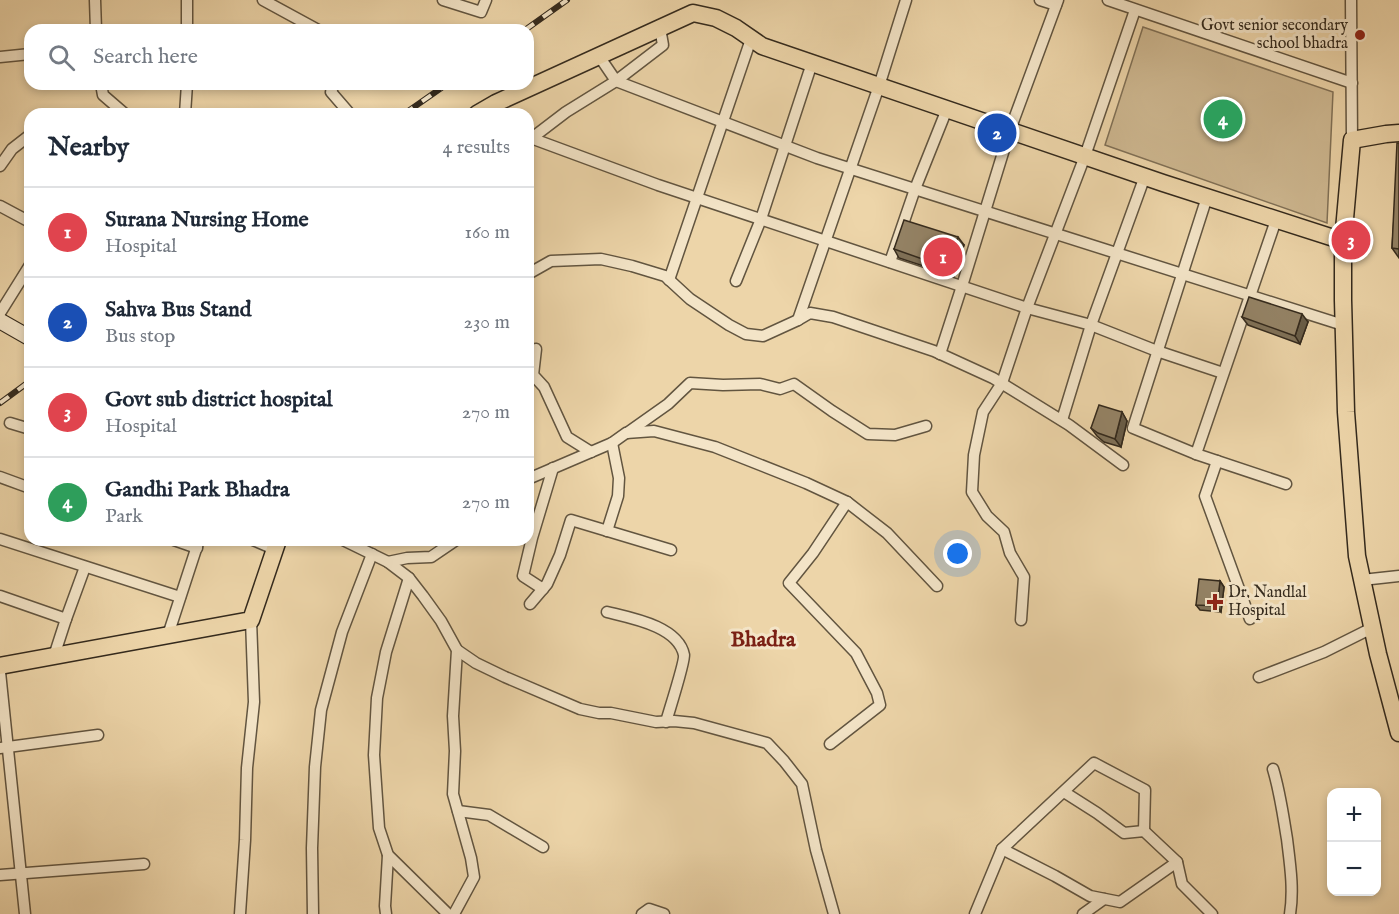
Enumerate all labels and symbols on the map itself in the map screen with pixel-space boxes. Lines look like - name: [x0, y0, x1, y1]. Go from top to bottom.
- place label: Govt senior secondary school bhadra: [1201, 16, 1348, 54]
- marker: Govt senior secondary school bhadra: [1353, 28, 1367, 42]
- pin: 4: [1204, 96, 1242, 142]
- pin: 2: [978, 110, 1016, 156]
- pin: 3: [1332, 218, 1370, 262]
- pin: 1: [924, 234, 962, 280]
- your location: [943, 539, 972, 568]
- place label: Dr. Nandlal Hospital: [1228, 583, 1307, 621]
- marker: Dr. Nandlal Hospital: [1206, 593, 1224, 611]
- district label: Bhadra: [730, 626, 796, 654]

